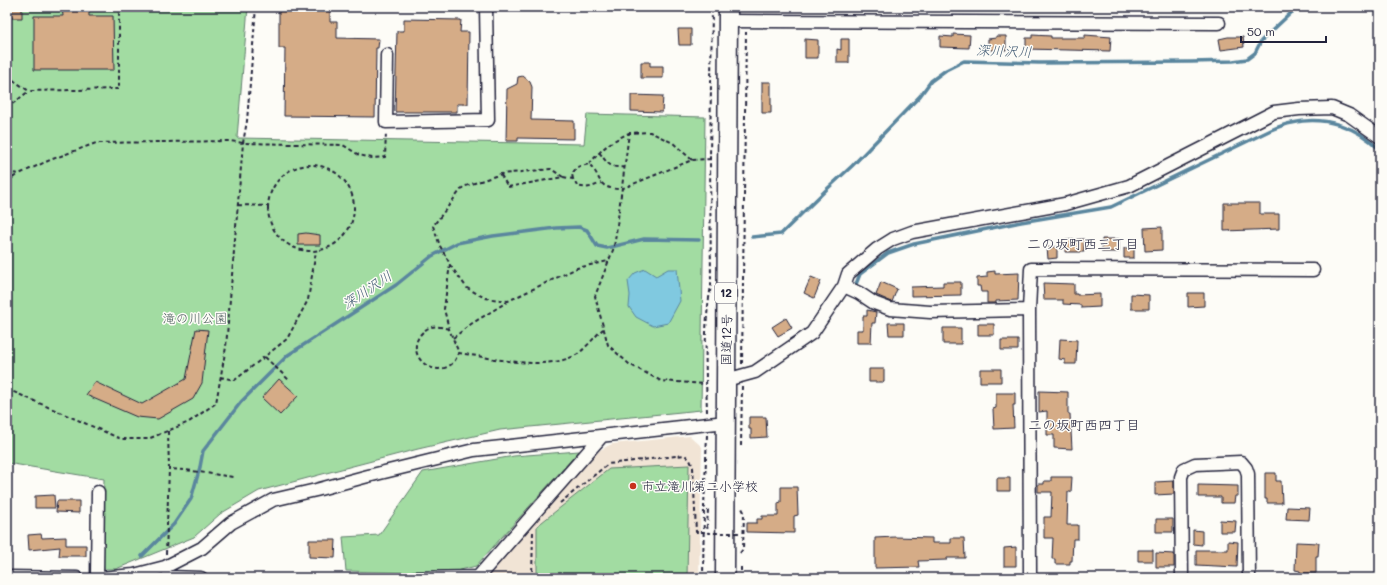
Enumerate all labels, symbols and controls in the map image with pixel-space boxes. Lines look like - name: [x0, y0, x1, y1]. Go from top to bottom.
- scale bar: [1241, 18, 1326, 44]
- text: 50 m: [1247, 23, 1275, 39]
- water label: 深川沢川: [976, 40, 1032, 61]
- district label: 二の坂町西三丁目: [1027, 234, 1139, 253]
- water label: 深川沢川: [338, 266, 395, 313]
- road number: 12: [715, 283, 737, 303]
- park label: 滝の川公園: [162, 309, 228, 326]
- street label: 国道12号: [717, 314, 734, 366]
- district label: 二の坂町西四丁目: [1028, 415, 1140, 434]
- place label: 市立滝川第二小学校: [641, 477, 758, 494]
- marker: 市立滝川第二小学校: [628, 481, 638, 491]

